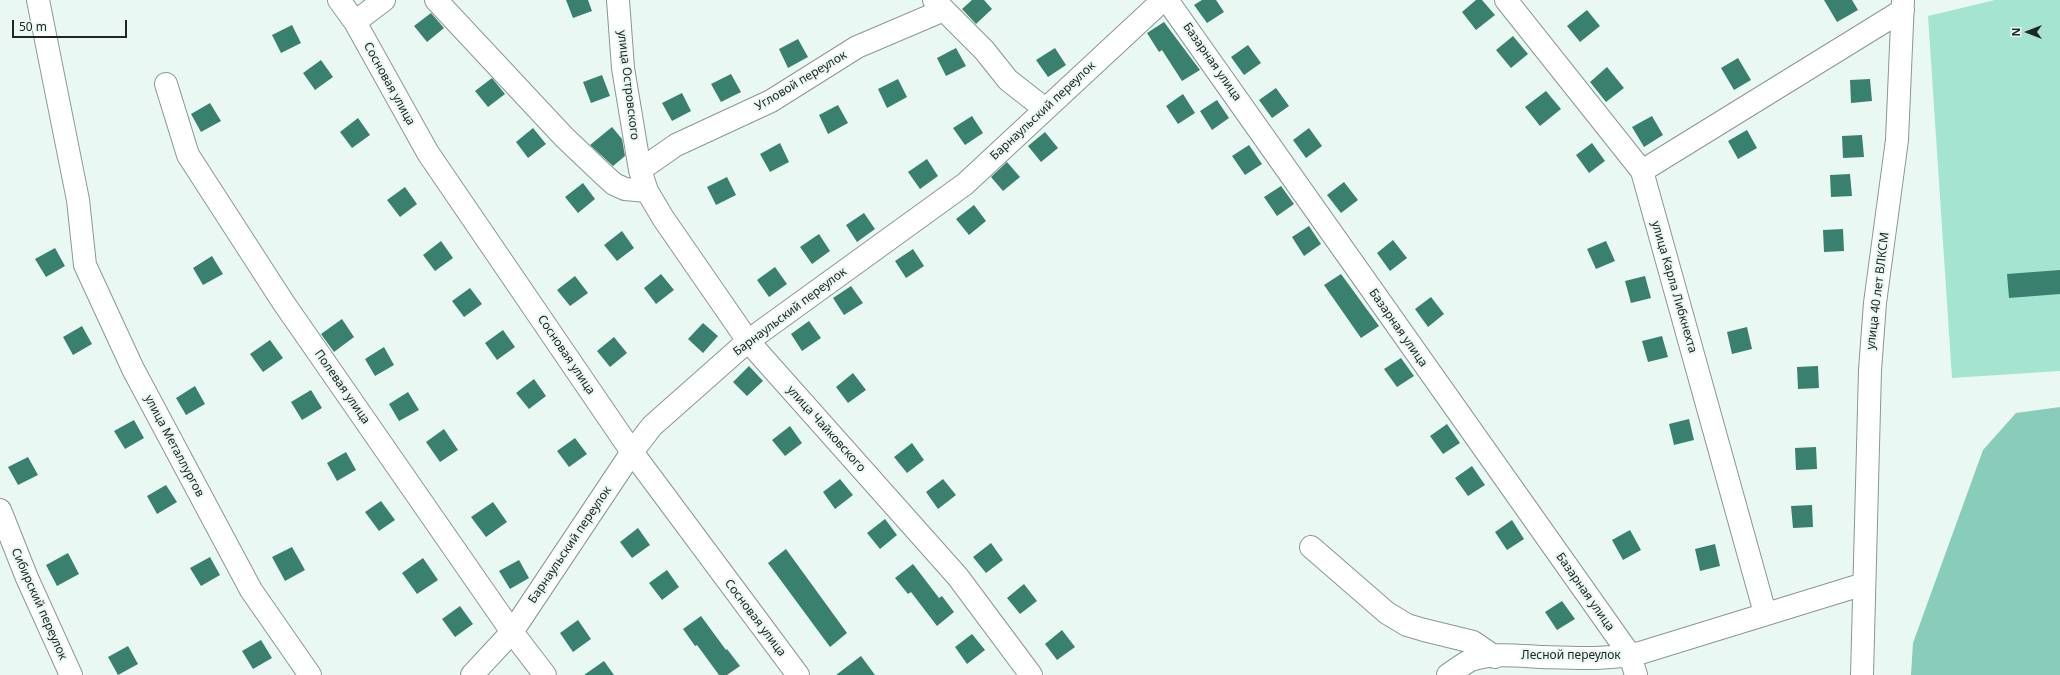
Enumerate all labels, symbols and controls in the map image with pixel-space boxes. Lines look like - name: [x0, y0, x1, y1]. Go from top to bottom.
- scale bar: [14, 12, 129, 38]
- north arrow: [2008, 12, 2048, 52]
- text: 50 m: [19, 18, 47, 35]
- street label: Базарная улица: [1180, 20, 1244, 104]
- text: N: [2008, 28, 2023, 36]
- street label: улица Островского: [614, 29, 642, 141]
- street label: Сосновая улица: [360, 40, 418, 128]
- street label: Угловой переулок: [753, 48, 849, 114]
- street label: Барнаульский переулок: [988, 59, 1098, 163]
- street label: улица Карла Либкнехта: [1648, 219, 1700, 355]
- street label: улица 40 лет ВЛКСМ: [1864, 231, 1892, 351]
- street label: Барнаульский переулок: [731, 265, 849, 359]
- street label: Базарная улица: [1366, 286, 1430, 370]
- street label: Сосновая улица: [534, 313, 598, 397]
- street label: Полевая улица: [311, 347, 373, 427]
- street label: улица Чайковского: [784, 383, 868, 475]
- street label: улица Металлургов: [141, 393, 207, 499]
- street label: Барнаульский переулок: [525, 484, 615, 606]
- street label: Сибирский переулок: [8, 546, 70, 662]
- street label: Базарная улица: [1553, 550, 1617, 634]
- street label: Сосновая улица: [721, 577, 789, 659]
- street label: Лесной переулок: [1521, 649, 1621, 663]

